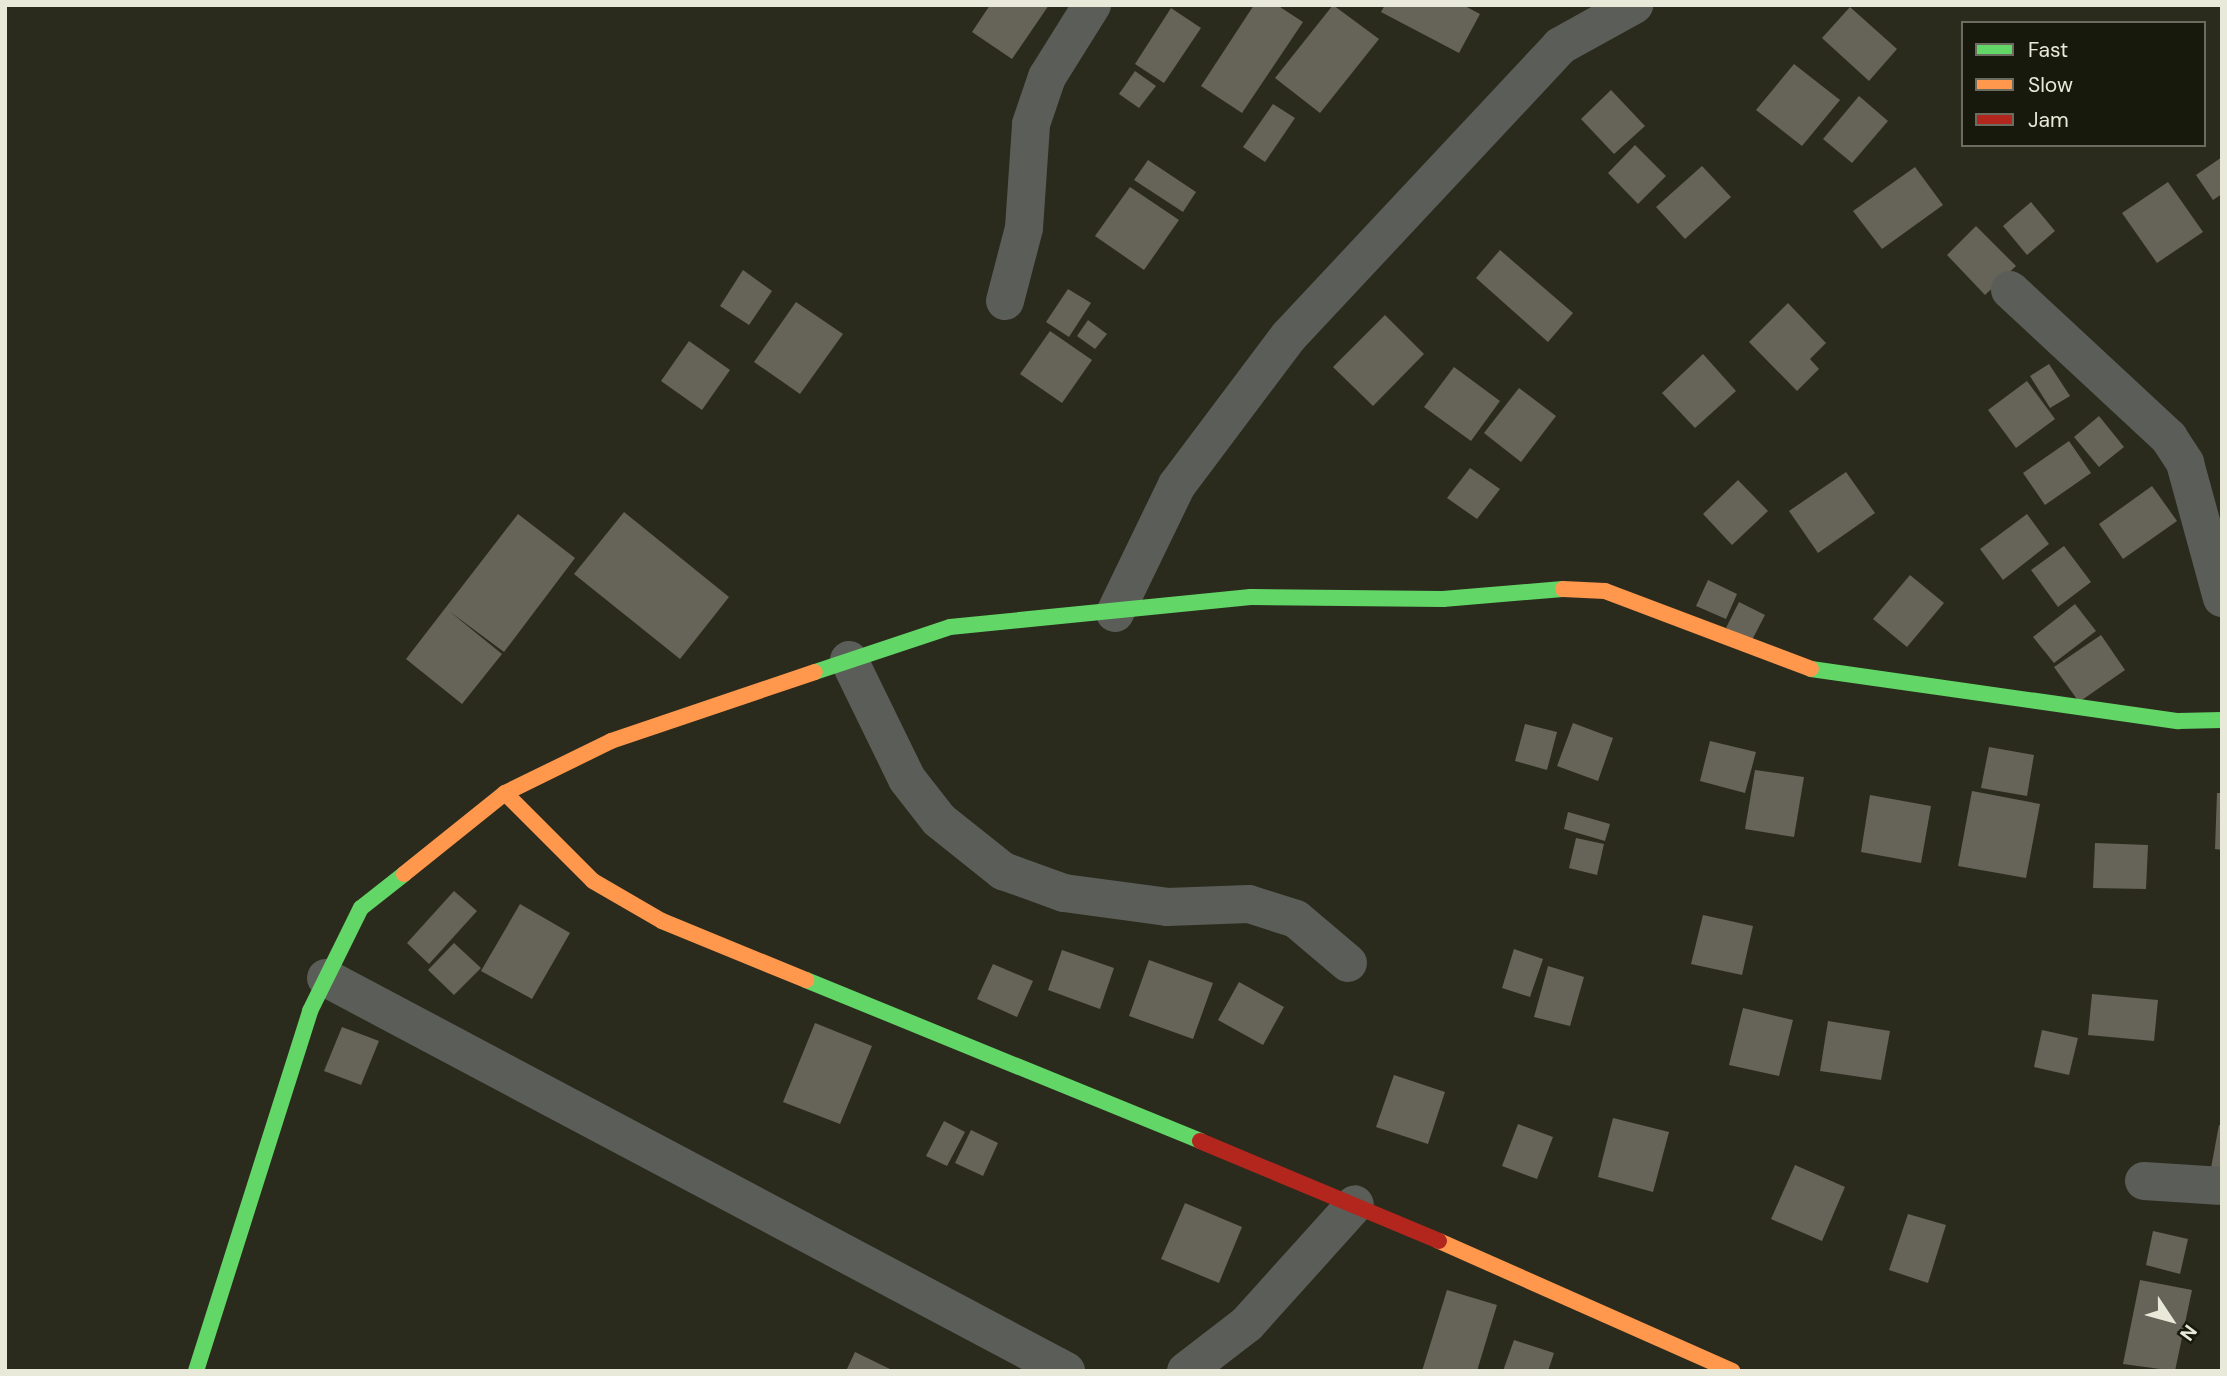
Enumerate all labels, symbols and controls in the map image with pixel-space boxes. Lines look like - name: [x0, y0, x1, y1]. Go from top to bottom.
- legend: [1961, 21, 2206, 147]
- text: Fast: [2028, 36, 2068, 64]
- text: Slow: [2028, 71, 2073, 99]
- text: Jam: [2028, 106, 2069, 134]
- north arrow: [2136, 1285, 2206, 1355]
- text: N: [2174, 1320, 2203, 1346]

